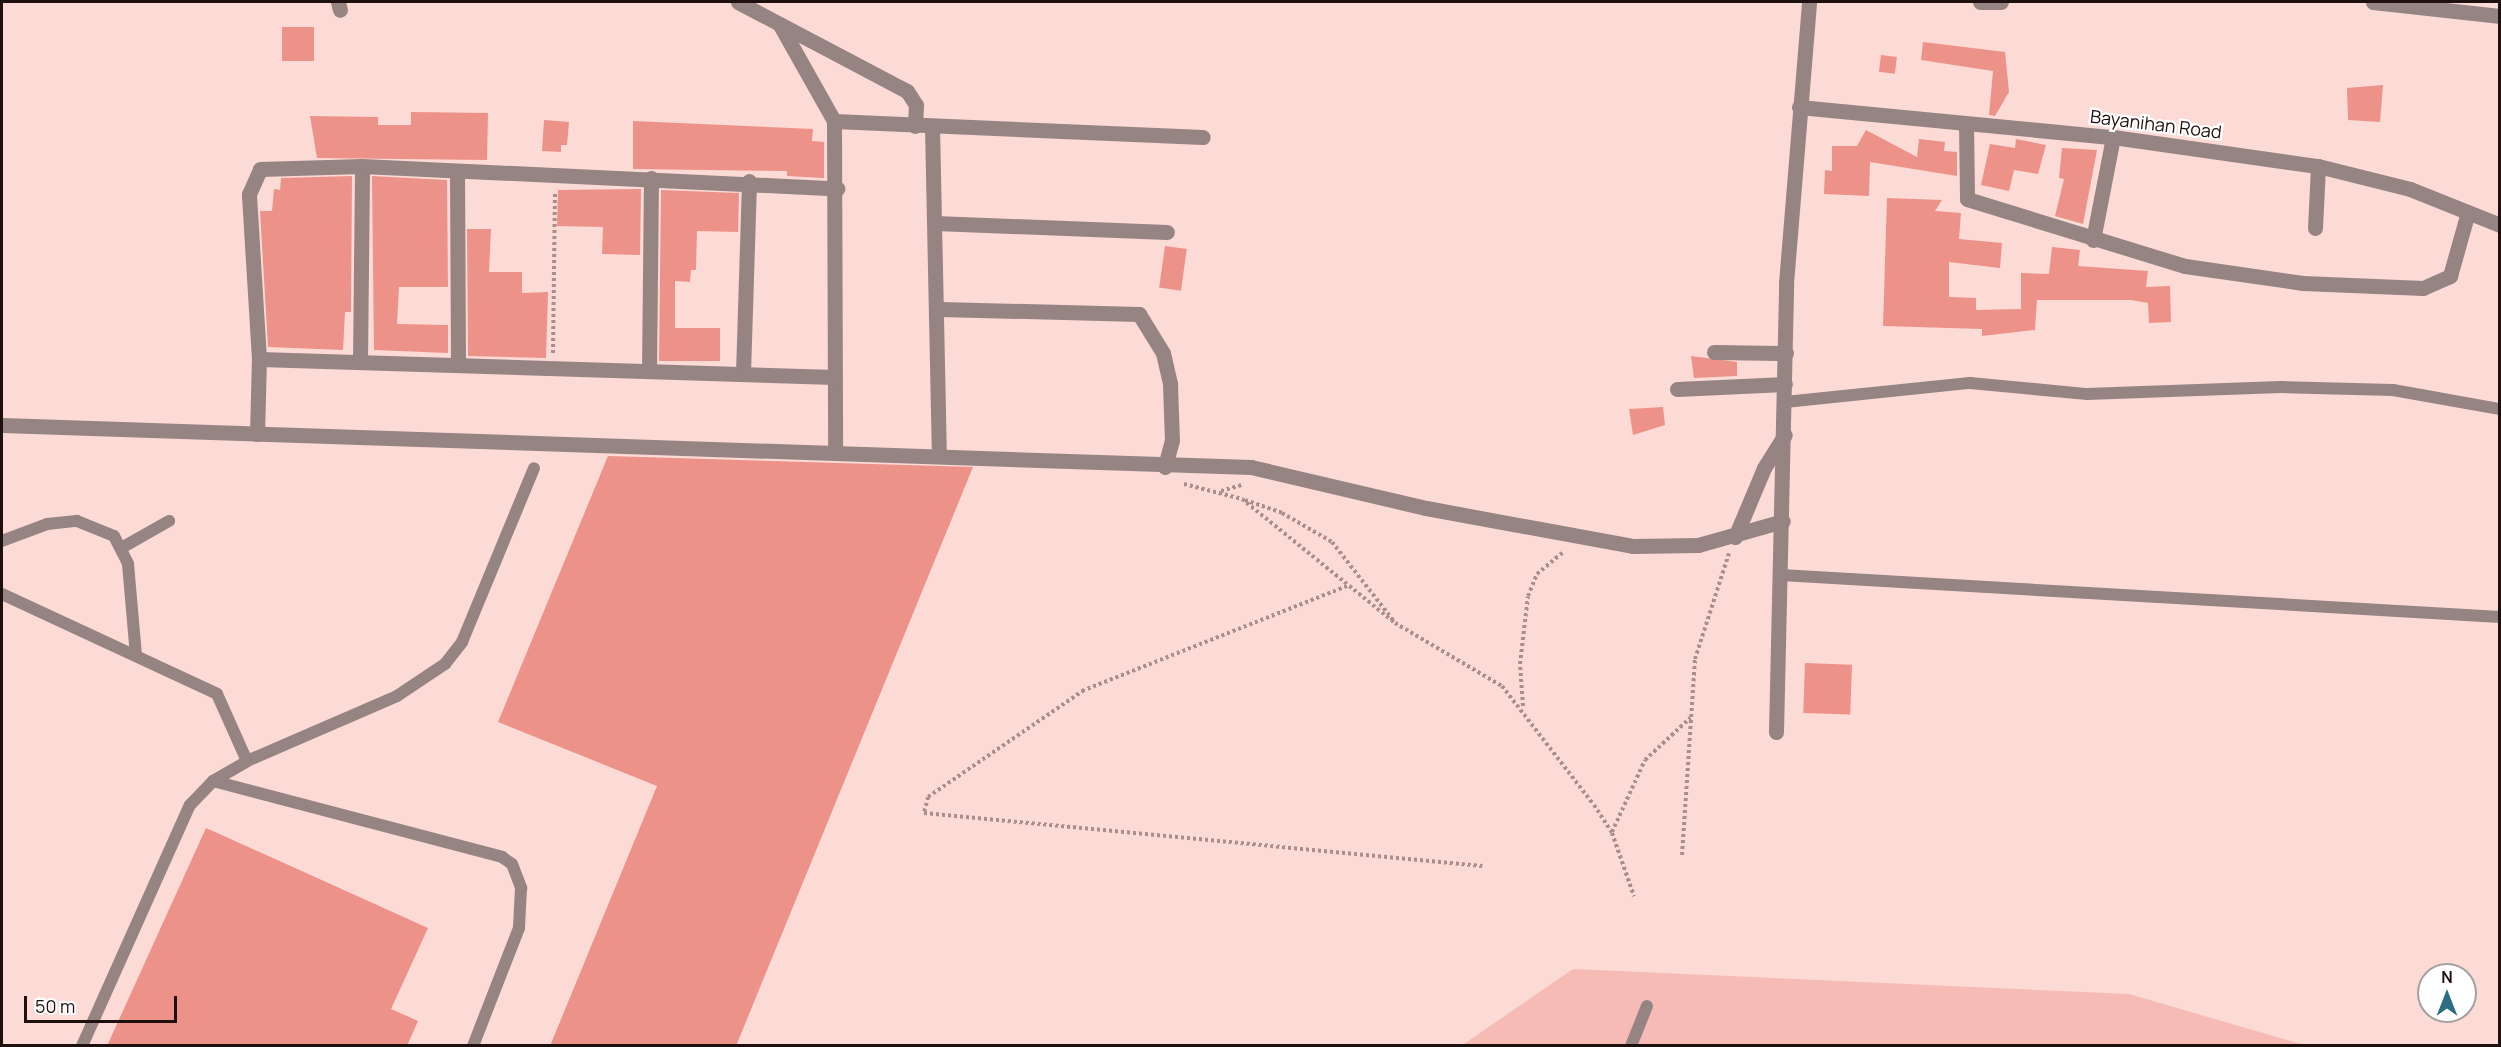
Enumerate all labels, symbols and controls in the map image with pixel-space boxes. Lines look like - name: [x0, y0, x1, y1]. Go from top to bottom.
- street label: Bayanihan Road: [2089, 105, 2223, 143]
- north arrow: [2417, 963, 2477, 1023]
- text: N: [2441, 966, 2453, 988]
- scale bar: [27, 984, 180, 1022]
- text: 50 m: [35, 994, 75, 1018]

